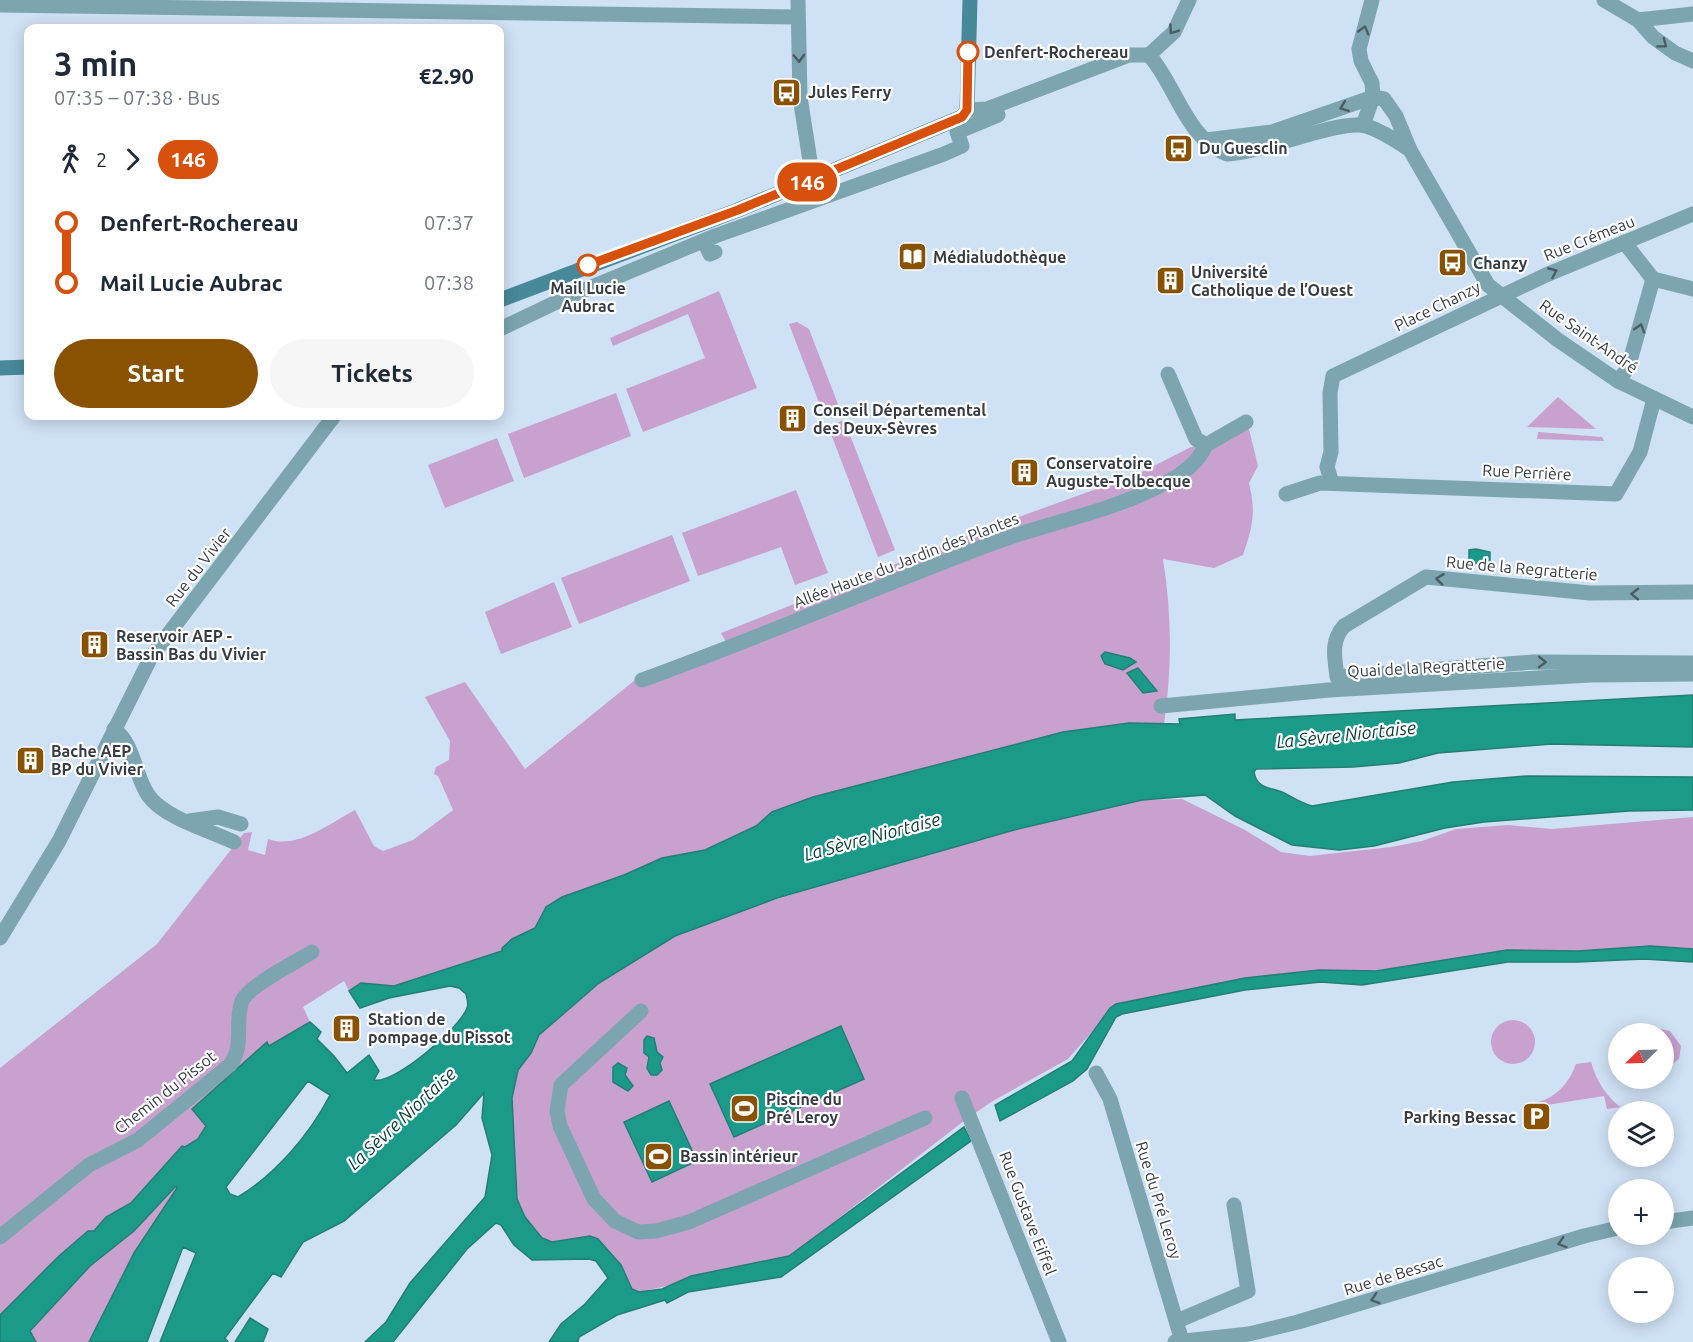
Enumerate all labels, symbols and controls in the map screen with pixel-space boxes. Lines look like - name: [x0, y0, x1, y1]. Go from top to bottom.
- one-way arrow: [1169, 24, 1180, 35]
- one-way arrow: [1357, 26, 1369, 36]
- one-way arrow: [1656, 37, 1667, 48]
- marker: Denfert-Rochereau: [957, 41, 979, 63]
- place label: Denfert-Rochereau: [984, 43, 1128, 61]
- text: 3 min: [54, 45, 137, 82]
- one-way arrow: [792, 54, 805, 63]
- text: €2.90: [419, 63, 474, 88]
- bus stop icon: Jules Ferry: [771, 76, 803, 108]
- place label: Jules Ferry: [808, 83, 892, 101]
- text: 07:35 – 07:38 · Bus: [54, 86, 220, 109]
- one-way arrow: [1339, 100, 1350, 112]
- bus stop icon: Du Guesclin: [1162, 132, 1194, 164]
- place label: Du Guesclin: [1199, 139, 1288, 157]
- icon: walk: [54, 143, 87, 176]
- icon: forward: [116, 143, 149, 176]
- text: 146: [170, 147, 206, 171]
- text: 2: [96, 148, 107, 171]
- line badge: 146: [772, 162, 842, 201]
- text: 146: [789, 170, 825, 194]
- text: Denfert-Rochereau: [100, 210, 299, 235]
- text: 07:37: [424, 211, 474, 234]
- street label: Rue Crémeau: [1541, 212, 1637, 264]
- library icon: Médialudothèque: [896, 241, 928, 273]
- bus stop icon: Chanzy: [1436, 247, 1468, 279]
- place label: Médialudothèque: [933, 248, 1066, 266]
- marker: Mail Lucie Aubrac: [577, 254, 599, 276]
- place label: Chanzy: [1473, 254, 1528, 272]
- place label: Université Catholique de l’Ouest: [1191, 263, 1353, 299]
- building icon: Université Catholique de l’Ouest: [1154, 265, 1186, 297]
- one-way arrow: [1547, 267, 1558, 279]
- text: Mail Lucie Aubrac: [100, 270, 282, 295]
- text: 07:38: [424, 271, 474, 294]
- street label: Place Chanzy: [1391, 277, 1483, 335]
- place label: Mail Lucie Aubrac: [550, 279, 626, 315]
- street label: Rue Saint-André: [1537, 295, 1641, 377]
- one-way arrow: [1633, 323, 1645, 334]
- button: Start: [54, 339, 258, 408]
- button: Tickets: [270, 339, 474, 408]
- place label: Conseil Départemental des Deux-Sèvres: [813, 401, 986, 437]
- building icon: Conseil Départemental des Deux-Sèvres: [776, 403, 808, 435]
- place label: Conservatoire Auguste-Tolbecque: [1046, 454, 1191, 490]
- building icon: Conservatoire Auguste-Tolbecque: [1009, 456, 1041, 488]
- street label: Rue Perrière: [1482, 461, 1572, 483]
- street label: Allée Haute du Jardin des Plantes: [791, 509, 1021, 611]
- street label: Rue du Vivier: [162, 524, 234, 610]
- street label: Rue de la Regratterie: [1446, 552, 1598, 584]
- one-way arrow: [1436, 573, 1445, 585]
- one-way arrow: [1630, 587, 1639, 600]
- place label: Reservoir AEP - Bassin Bas du Vivier: [116, 627, 267, 663]
- building icon: Reservoir AEP - Bassin Bas du Vivier: [79, 629, 111, 661]
- street label: Quai de la Regratterie: [1347, 654, 1505, 680]
- one-way arrow: [1537, 656, 1546, 668]
- water label: La Sèvre Niortaise: [1275, 717, 1417, 751]
- place label: Bache AEP BP du Vivier: [51, 742, 143, 778]
- building icon: Bache AEP BP du Vivier: [14, 744, 46, 776]
- water label: La Sèvre Niortaise: [802, 808, 942, 864]
- place label: Station de pompage du Pissot: [368, 1010, 511, 1046]
- building icon: Station de pompage du Pissot: [331, 1012, 363, 1044]
- north arrow: [1608, 1023, 1674, 1089]
- map controls: [1608, 1023, 1674, 1323]
- street label: Chemin du Pissot: [111, 1046, 220, 1137]
- water label: La Sèvre Niortaise: [343, 1063, 459, 1173]
- place label: Piscine du Pré Leroy: [766, 1090, 842, 1126]
- sports icon: Piscine du Pré Leroy: [729, 1092, 761, 1124]
- parking icon: Parking Bessac: [1521, 1101, 1553, 1133]
- button: layers: [1608, 1101, 1674, 1167]
- place label: Parking Bessac: [1403, 1108, 1516, 1126]
- street label: Rue du Pré Leroy: [1133, 1139, 1186, 1261]
- sports icon: Bassin intérieur: [643, 1140, 675, 1172]
- place label: Bassin intérieur: [680, 1147, 798, 1165]
- street label: Rue Gustave Eiffel: [996, 1149, 1060, 1277]
- button: +: [1608, 1179, 1674, 1245]
- one-way arrow: [1557, 1236, 1568, 1248]
- street label: Rue de Bessac: [1342, 1251, 1445, 1299]
- button: −: [1608, 1257, 1674, 1323]
- one-way arrow: [1370, 1292, 1381, 1304]

